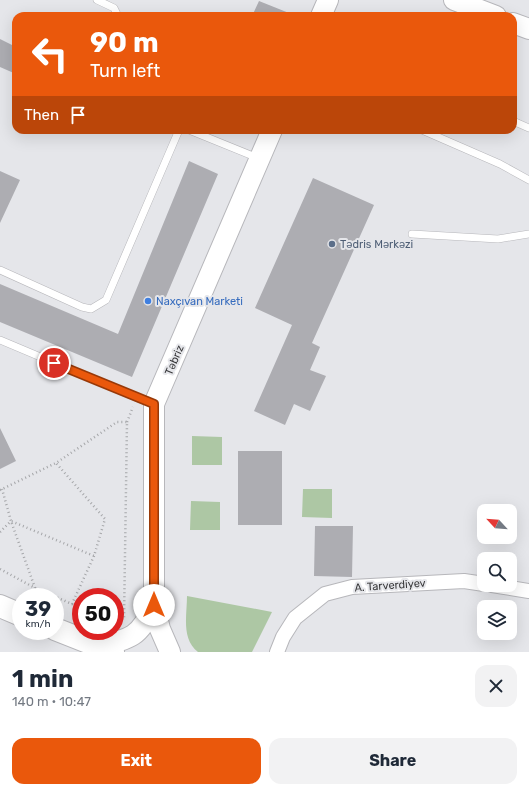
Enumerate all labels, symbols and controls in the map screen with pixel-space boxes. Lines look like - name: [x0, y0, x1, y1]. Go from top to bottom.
- text: 90 m: [90, 26, 159, 59]
- icon: left: [24, 28, 76, 80]
- text: Turn left: [90, 60, 160, 82]
- icon: arrive: [67, 104, 89, 126]
- text: Then: [24, 106, 59, 124]
- place label: Tədris Mərkəzi: [340, 238, 413, 251]
- marker: Tədris Mərkəzi: [327, 239, 337, 249]
- place label: Naxçıvan Marketi: [156, 295, 243, 308]
- marker: Naxçıvan Marketi: [143, 296, 153, 306]
- street label: Təbriz: [162, 343, 187, 377]
- pin: [37, 346, 71, 380]
- icon: arrive: [43, 352, 65, 374]
- north arrow: [477, 504, 517, 544]
- map controls: [477, 504, 517, 640]
- button: search: [477, 552, 517, 592]
- street label: A. Tarverdiyev: [354, 577, 426, 594]
- position arrow: [133, 584, 175, 626]
- speed limit sign: 50: [72, 588, 124, 640]
- text: 39: [25, 597, 51, 621]
- button: layers: [477, 600, 517, 640]
- text: km/h: [26, 618, 50, 630]
- text: 1 min: [12, 665, 73, 693]
- button: close: [475, 665, 517, 707]
- text: 140 m · 10:47: [12, 694, 91, 709]
- button: Exit: [12, 738, 261, 784]
- button: Share: [269, 738, 517, 784]

